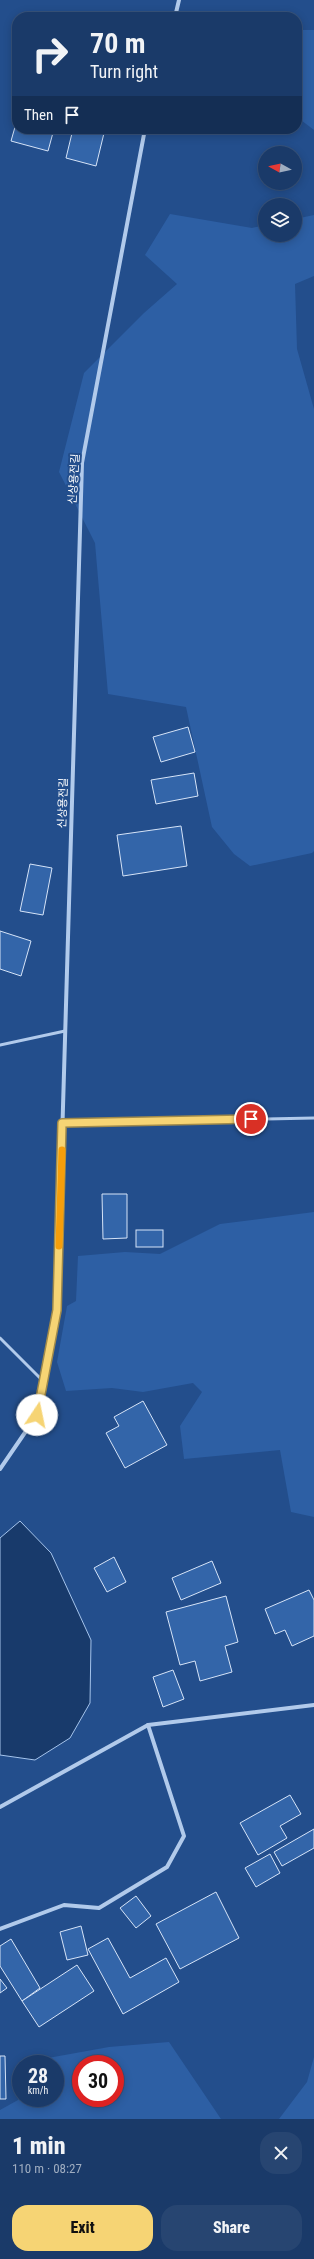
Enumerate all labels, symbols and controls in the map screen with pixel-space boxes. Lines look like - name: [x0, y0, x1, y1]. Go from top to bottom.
- text: 70 m: [90, 27, 146, 60]
- icon: right: [24, 28, 76, 80]
- text: Turn right: [90, 61, 158, 82]
- icon: arrive: [61, 104, 83, 126]
- text: Then: [24, 106, 53, 124]
- north arrow: [258, 146, 302, 190]
- map controls: [258, 146, 302, 242]
- button: layers: [258, 198, 302, 242]
- street label: 신상용전길: [66, 453, 82, 505]
- street label: 신상용전길: [56, 777, 70, 829]
- pin: [234, 1102, 268, 1136]
- icon: arrive: [240, 1108, 262, 1130]
- position arrow: [16, 1394, 58, 1436]
- speed limit sign: 30: [72, 2055, 124, 2107]
- text: 28: [28, 2064, 48, 2088]
- text: km/h: [28, 2085, 48, 2096]
- text: 1 min: [12, 2132, 66, 2160]
- button: close: [260, 2132, 302, 2174]
- text: 110 m · 08:27: [12, 2161, 82, 2176]
- button: Exit: [12, 2205, 153, 2251]
- button: Share: [161, 2205, 302, 2251]

